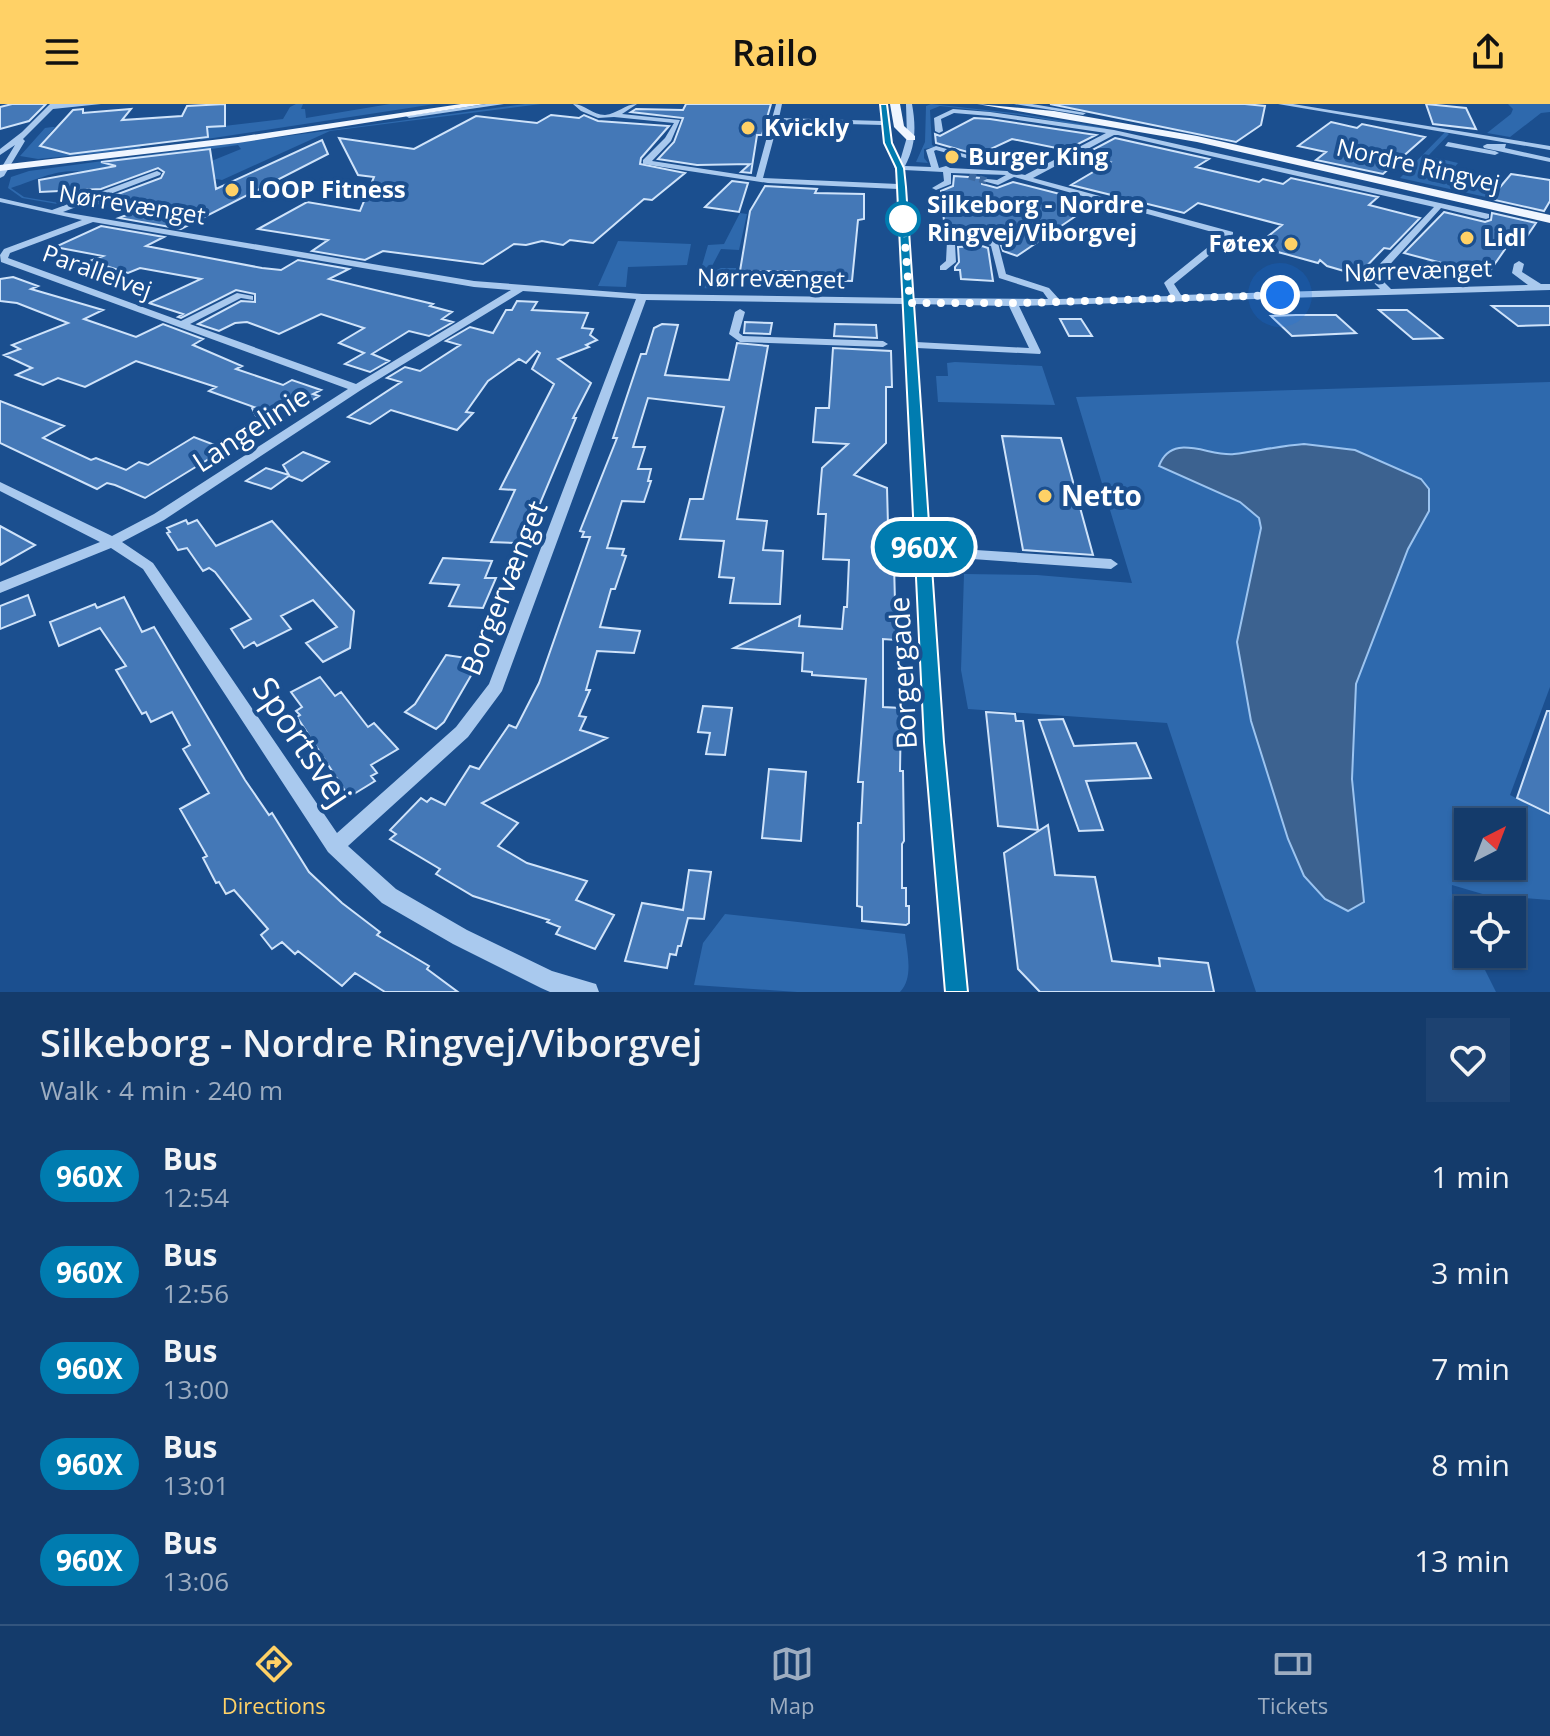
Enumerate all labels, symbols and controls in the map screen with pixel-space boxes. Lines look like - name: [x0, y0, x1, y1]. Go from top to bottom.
- text: Railo: [732, 28, 818, 77]
- icon: menu: [40, 30, 84, 74]
- icon: share: [1466, 30, 1510, 74]
- place label: Kvickly: [764, 110, 849, 143]
- marker: Kvickly: [739, 119, 757, 137]
- street label: Nordre Ringvej: [1333, 130, 1503, 199]
- place label: Burger King: [968, 139, 1109, 172]
- marker: Burger King: [943, 148, 961, 166]
- place label: LOOP Fitness: [248, 172, 406, 205]
- street label: Nørrevænget: [57, 176, 208, 231]
- marker: LOOP Fitness: [223, 181, 241, 199]
- place label: Silkeborg - Nordre Ringvej/Viborgvej: [927, 187, 1144, 248]
- marker: Silkeborg - Nordre Ringvej/Viborgvej: [886, 202, 920, 236]
- place label: Lidl: [1483, 220, 1526, 253]
- place label: Føtex: [1208, 226, 1275, 259]
- marker: Lidl: [1458, 229, 1476, 247]
- marker: Føtex: [1282, 235, 1300, 253]
- street label: Parallelvej: [38, 236, 157, 306]
- street label: Nørrevænget: [1343, 250, 1493, 289]
- street label: Nørrevænget: [697, 260, 845, 295]
- your location: [1260, 275, 1300, 315]
- street label: Langelinie: [185, 376, 316, 480]
- place label: Netto: [1061, 476, 1142, 514]
- marker: Netto: [1036, 487, 1054, 505]
- street label: Borgervænget: [451, 495, 555, 680]
- line badge: 960X: [868, 521, 980, 573]
- text: 960X: [891, 528, 957, 566]
- street label: Borgergade: [879, 596, 925, 750]
- street label: Sportsvej: [243, 668, 363, 815]
- north arrow: [1454, 808, 1526, 880]
- map controls: [1454, 808, 1526, 968]
- button: locate: [1454, 896, 1526, 968]
- text: Silkeborg - Nordre Ringvej/Viborgvej: [40, 1016, 702, 1068]
- button: heart: [1426, 1018, 1510, 1102]
- text: Walk · 4 min · 240 m: [40, 1072, 283, 1108]
- text: Bus: [163, 1138, 218, 1179]
- text: 1 min: [1431, 1156, 1510, 1197]
- text: 960X: [56, 1157, 123, 1195]
- text: 12:54: [163, 1179, 229, 1215]
- text: Bus: [163, 1234, 218, 1275]
- text: 3 min: [1431, 1252, 1510, 1293]
- text: 960X: [56, 1253, 123, 1291]
- text: 12:56: [163, 1275, 229, 1311]
- text: Bus: [163, 1330, 218, 1371]
- text: 7 min: [1431, 1348, 1510, 1389]
- text: 960X: [56, 1349, 123, 1387]
- text: 13:00: [163, 1371, 229, 1407]
- text: Bus: [163, 1426, 218, 1467]
- text: 8 min: [1431, 1444, 1510, 1485]
- text: 960X: [56, 1445, 123, 1483]
- text: 13:01: [163, 1467, 229, 1503]
- text: Bus: [163, 1522, 218, 1563]
- text: 13 min: [1414, 1540, 1510, 1581]
- text: 960X: [56, 1541, 123, 1579]
- text: 13:06: [163, 1563, 229, 1599]
- tab: Directions: [222, 1642, 326, 1720]
- tab: Map: [769, 1642, 815, 1720]
- tab: Tickets: [1258, 1642, 1328, 1720]

